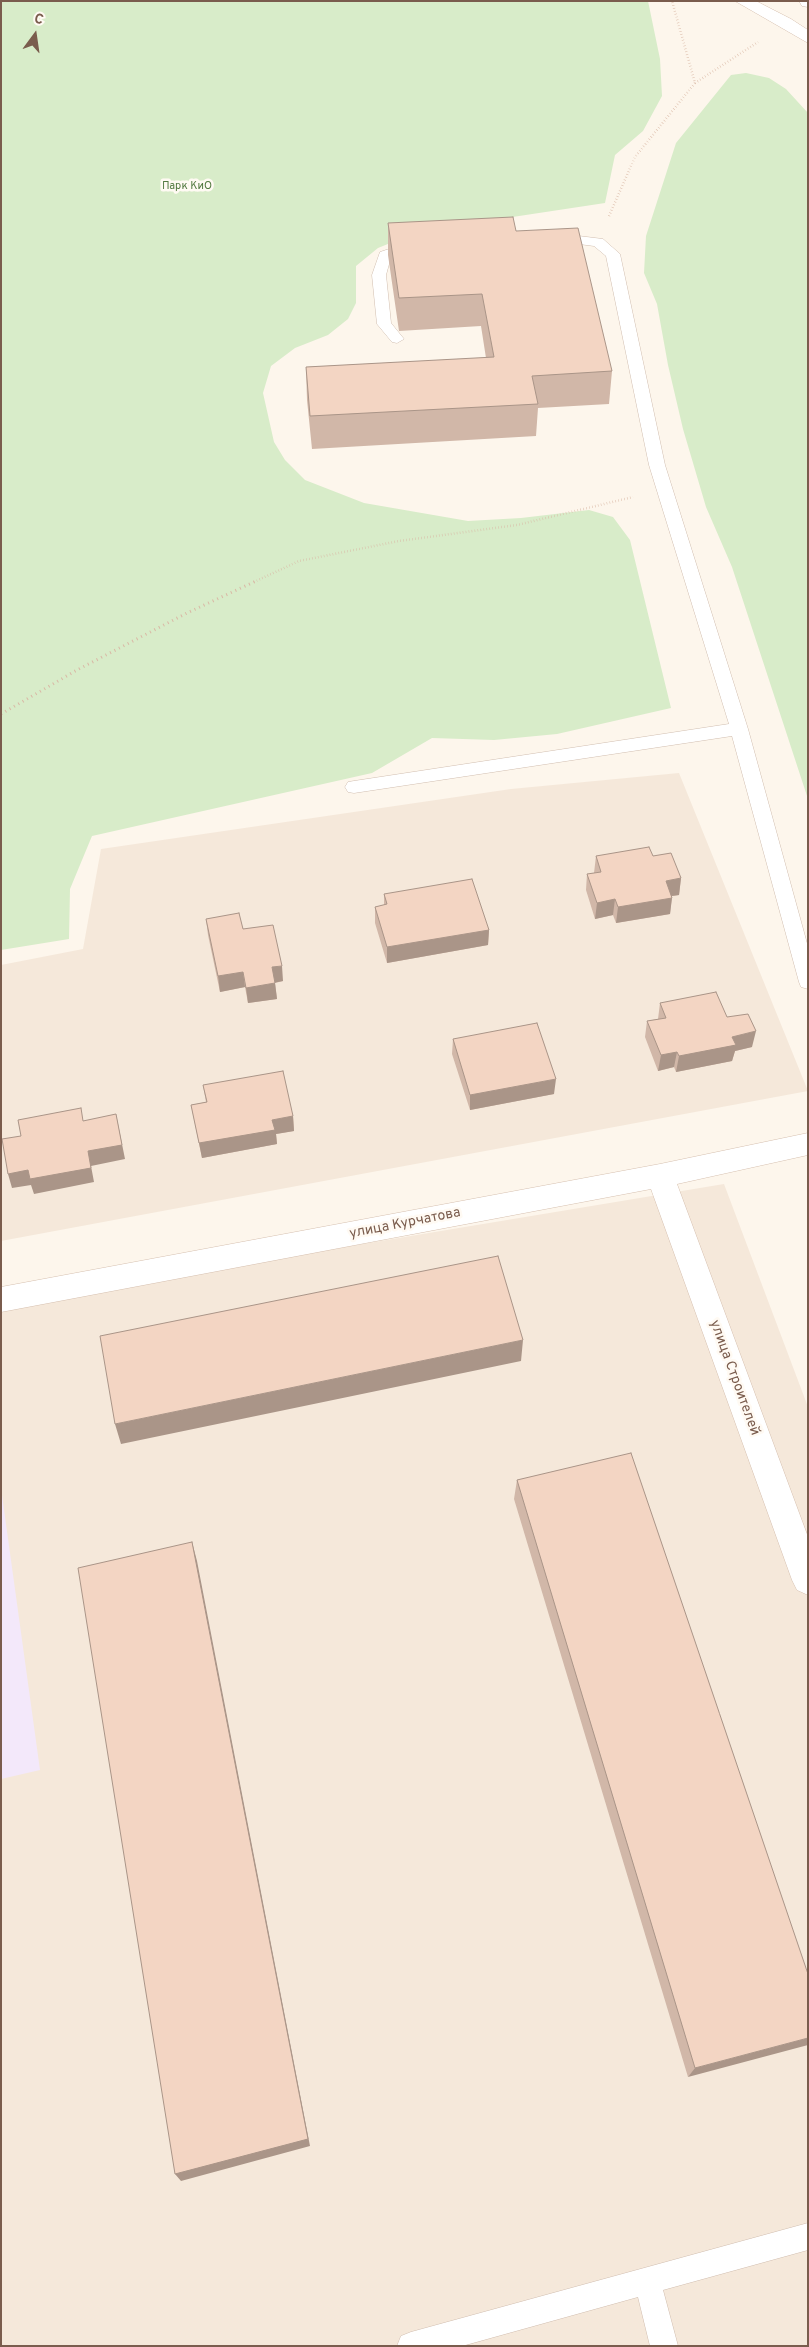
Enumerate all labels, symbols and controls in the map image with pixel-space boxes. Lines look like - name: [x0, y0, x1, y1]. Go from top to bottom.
- north arrow: [10, 10, 60, 60]
- text: С: [32, 11, 45, 29]
- park label: Парк КиО: [162, 180, 212, 194]
- street label: улица Курчатова: [348, 1205, 462, 1243]
- street label: улица Строителей: [705, 1318, 763, 1438]

